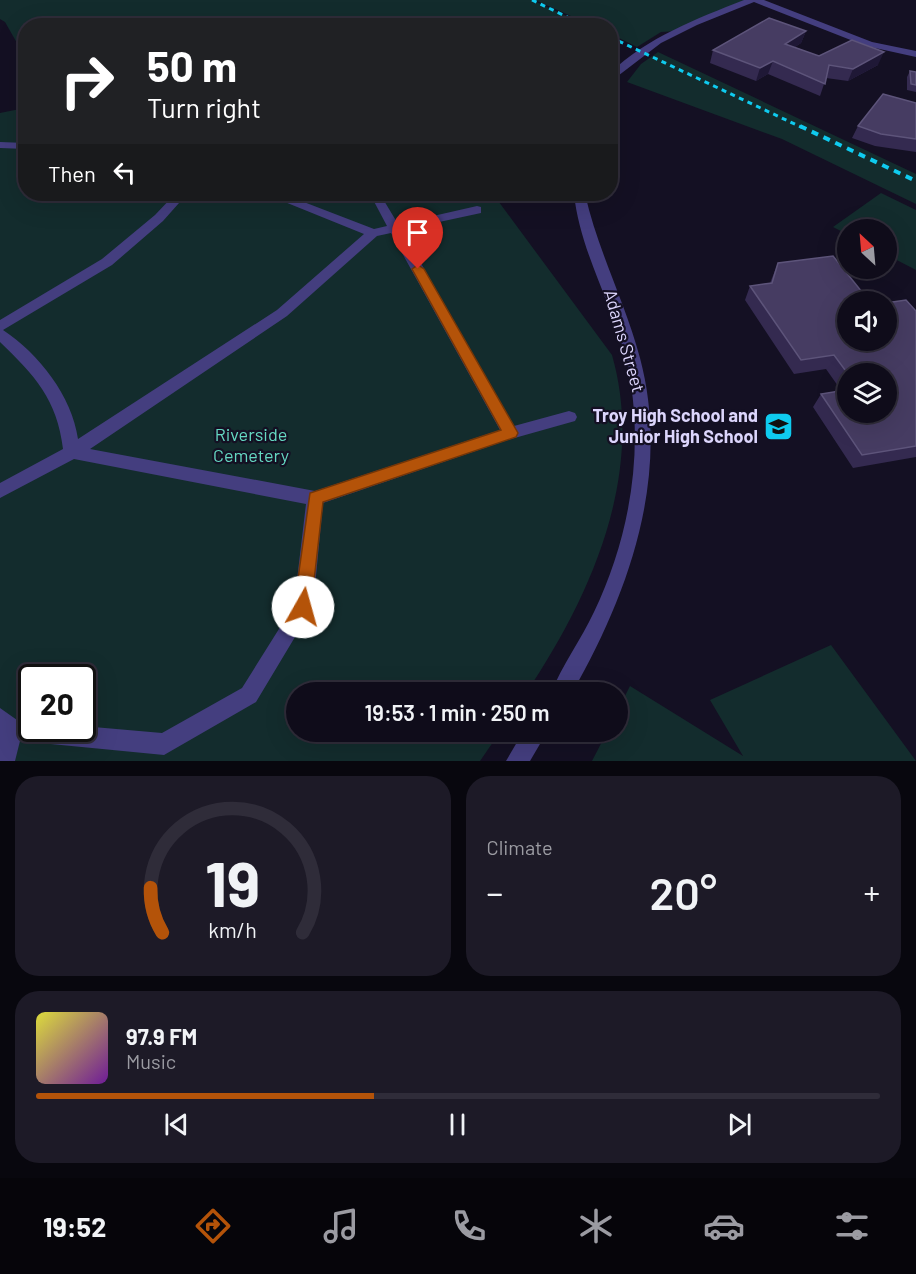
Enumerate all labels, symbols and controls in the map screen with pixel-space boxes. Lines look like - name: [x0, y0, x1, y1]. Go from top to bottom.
- text: 50 m: [147, 40, 237, 90]
- icon: right: [48, 42, 126, 120]
- text: Turn right: [147, 91, 261, 123]
- icon: left: [108, 156, 141, 189]
- text: Then: [48, 160, 96, 186]
- pin: [392, 207, 443, 269]
- icon: arrive: [401, 216, 434, 249]
- north arrow: [837, 219, 897, 279]
- map controls: [837, 219, 897, 423]
- street label: Adams Street: [600, 287, 650, 395]
- button: sound: [837, 291, 897, 351]
- button: layers: [837, 363, 897, 423]
- place label: Troy High School and Junior High School: [593, 404, 758, 447]
- school or university icon: Troy High School and Junior High School: [763, 410, 795, 442]
- park label: Riverside Cemetery: [213, 423, 289, 466]
- position arrow: [271, 575, 335, 639]
- speed limit sign: 20: [18, 664, 96, 742]
- text: 19:53 · 1 min · 250 m: [365, 699, 549, 725]
- text: Climate: [487, 835, 553, 859]
- text: 19: [205, 845, 260, 919]
- text: 20°: [650, 865, 717, 919]
- text: −: [487, 872, 503, 912]
- text: +: [864, 872, 880, 912]
- text: km/h: [208, 917, 257, 942]
- text: 97.9 FM: [126, 1023, 197, 1049]
- text: Music: [126, 1049, 176, 1073]
- icon: previous: [160, 1108, 193, 1141]
- icon: pause: [441, 1108, 474, 1141]
- icon: next: [723, 1108, 756, 1141]
- icon: directions: [192, 1205, 234, 1247]
- icon: music: [320, 1205, 362, 1247]
- icon: phone: [448, 1205, 490, 1247]
- icon: climate: [575, 1205, 617, 1247]
- icon: car: [703, 1205, 745, 1247]
- icon: filters: [831, 1205, 873, 1247]
- text: 19:52: [43, 1210, 106, 1242]

